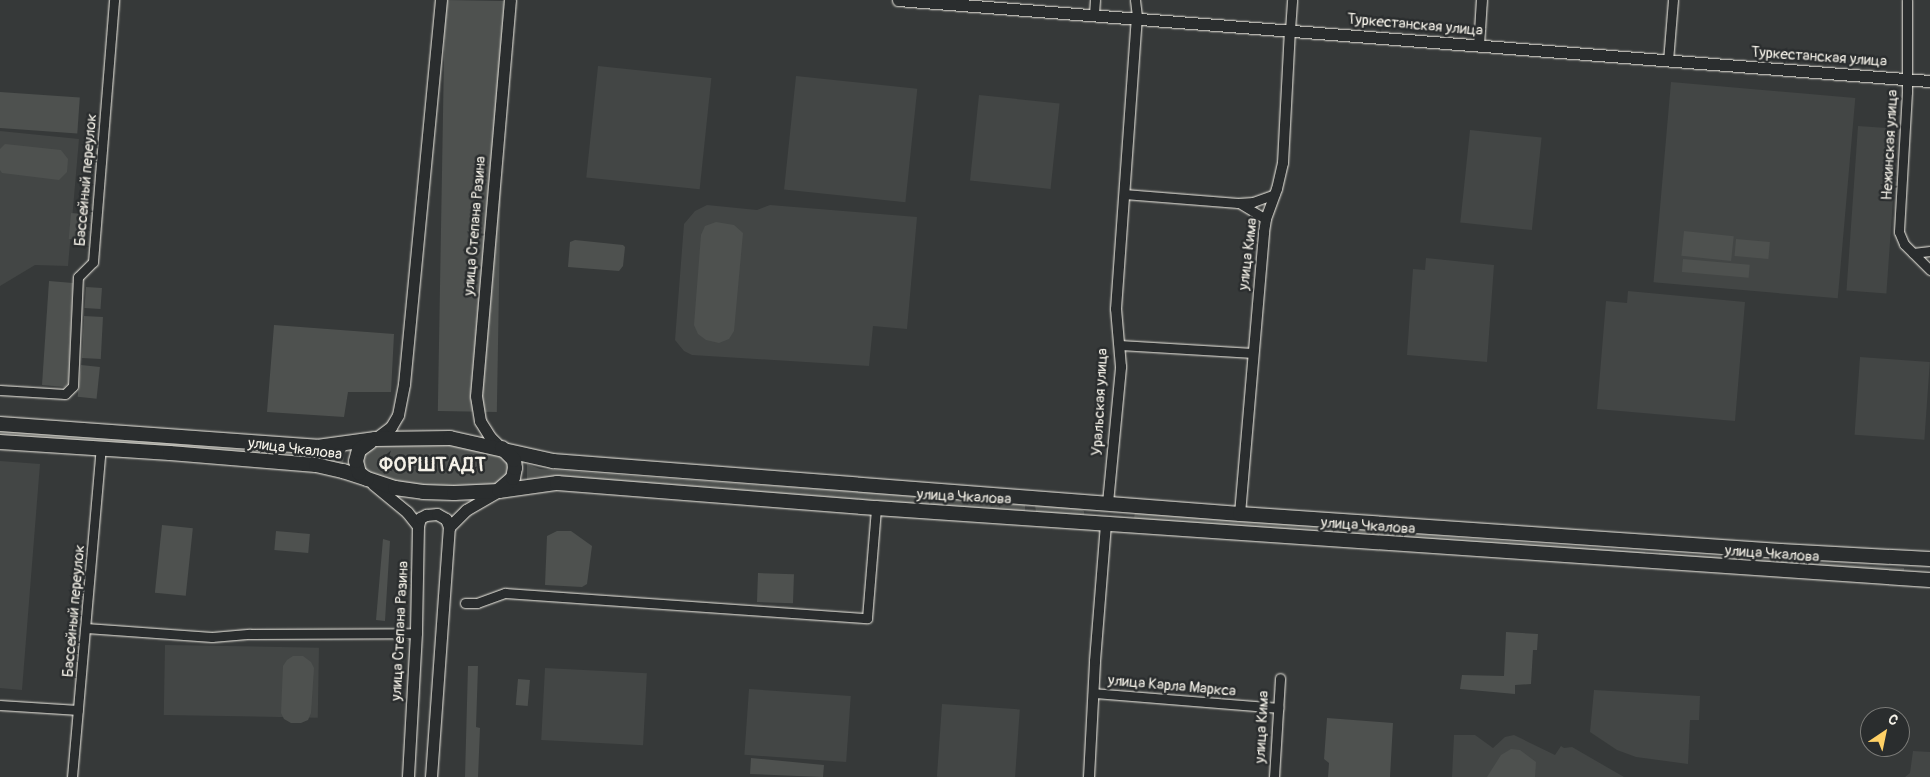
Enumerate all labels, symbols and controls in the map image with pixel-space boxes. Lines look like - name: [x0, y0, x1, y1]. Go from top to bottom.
- street label: Туркестанская улица: [1346, 10, 1484, 40]
- street label: Туркестанская улица: [1750, 43, 1888, 71]
- street label: Нежинская улица: [1878, 89, 1902, 201]
- street label: Бассейный переулок: [71, 113, 101, 247]
- street label: улица Степана Разина: [460, 156, 490, 296]
- street label: улица Кима: [1235, 217, 1261, 291]
- street label: Уральская улица: [1088, 348, 1112, 456]
- street label: улица Чкалова: [247, 434, 343, 464]
- district label: ФОРШТАДТ: [378, 452, 488, 476]
- street label: улица Чкалова: [916, 486, 1012, 508]
- street label: улица Чкалова: [1320, 514, 1416, 538]
- street label: улица Чкалова: [1724, 542, 1820, 566]
- street label: Бассейный переулок: [59, 544, 89, 678]
- street label: улица Степана Разина: [387, 561, 413, 701]
- street label: улица Карла Маркса: [1107, 671, 1237, 701]
- street label: улица Кима: [1251, 690, 1273, 764]
- north arrow: [1860, 707, 1910, 757]
- text: С: [1885, 711, 1901, 729]

